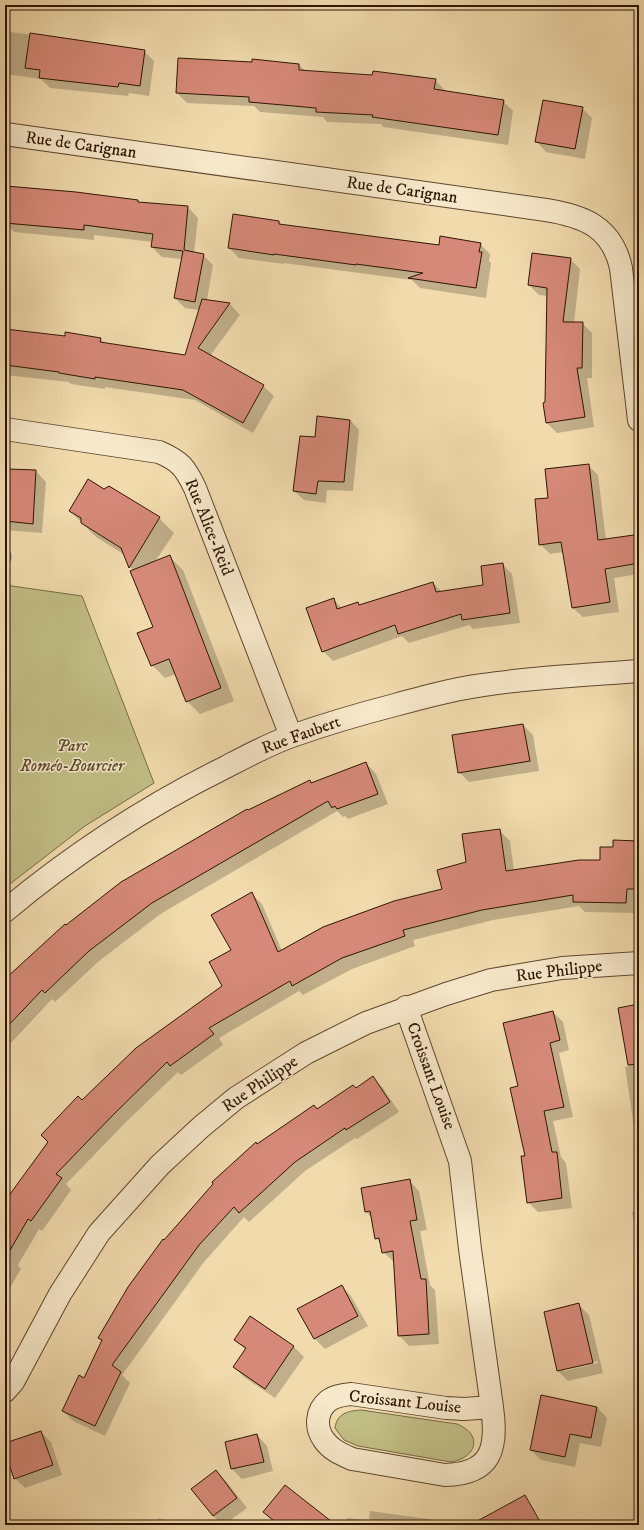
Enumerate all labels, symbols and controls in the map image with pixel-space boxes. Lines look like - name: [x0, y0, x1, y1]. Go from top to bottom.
- street label: Rue de Carignan: [24, 126, 138, 164]
- street label: Rue de Carignan: [345, 171, 459, 209]
- street label: Rue Alice-Reid: [180, 475, 239, 579]
- street label: Rue Faubert: [259, 710, 344, 759]
- park label: Parc Roméo-Bourcier: [19, 735, 126, 777]
- street label: Rue Philippe: [514, 955, 604, 987]
- street label: Croissant Louise: [401, 1019, 461, 1133]
- street label: Rue Philippe: [218, 1051, 302, 1117]
- street label: Croissant Louise: [348, 1385, 462, 1419]

